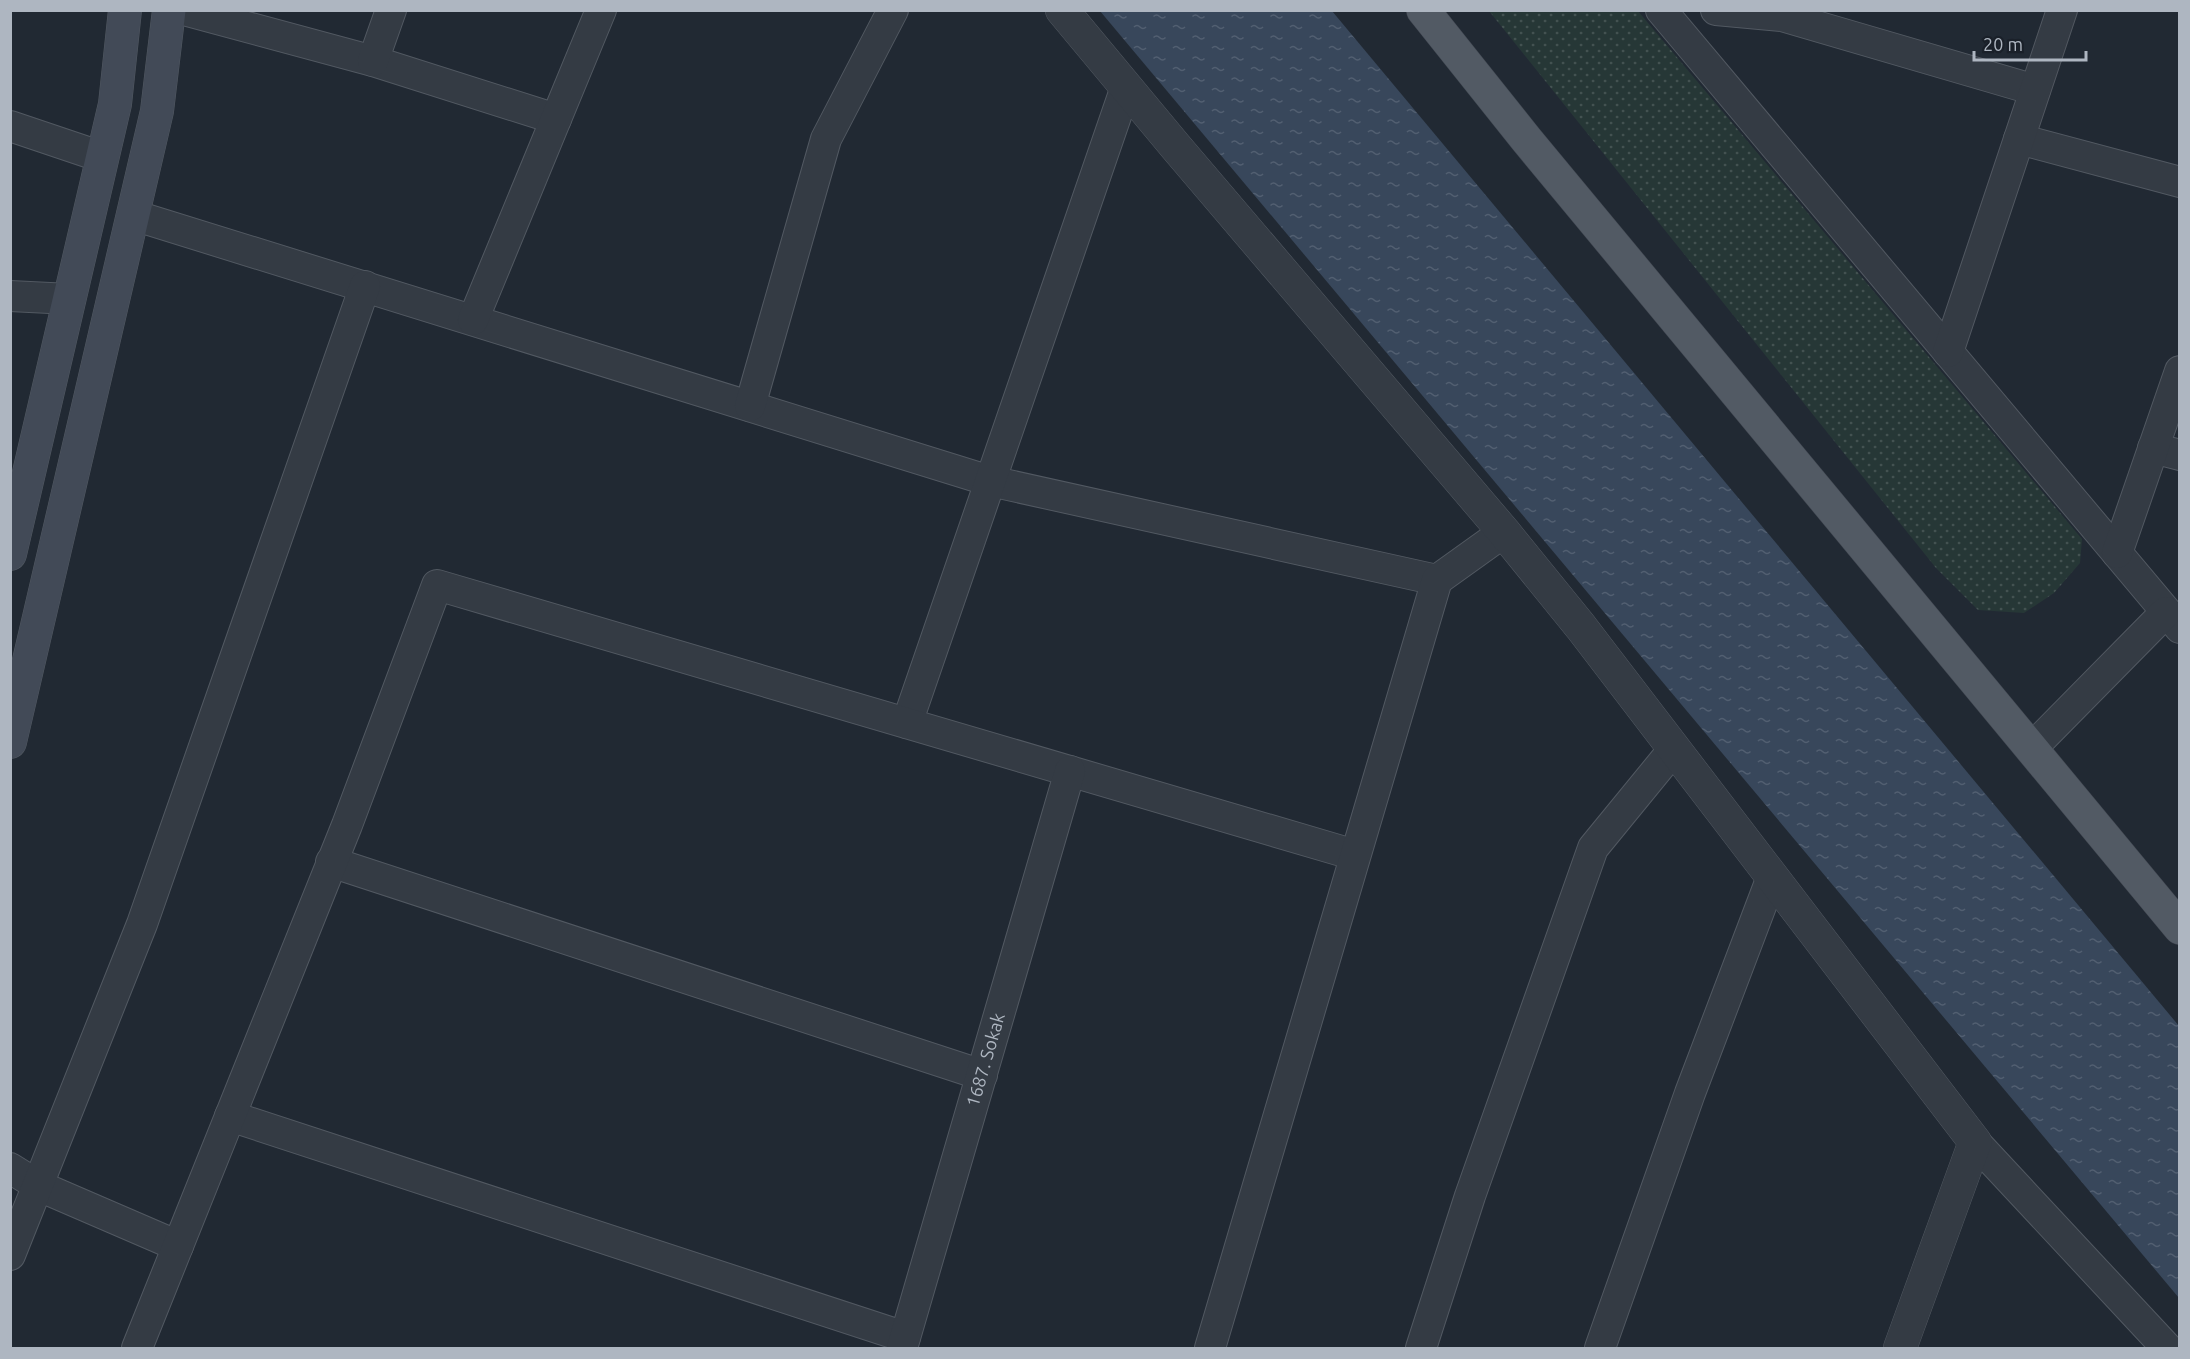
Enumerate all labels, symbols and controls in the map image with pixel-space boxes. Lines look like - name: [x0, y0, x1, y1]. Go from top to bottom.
- scale bar: [1974, 24, 2086, 62]
- text: 20 m: [1983, 34, 2023, 54]
- street label: 1687. Sokak: [962, 1011, 1008, 1109]

